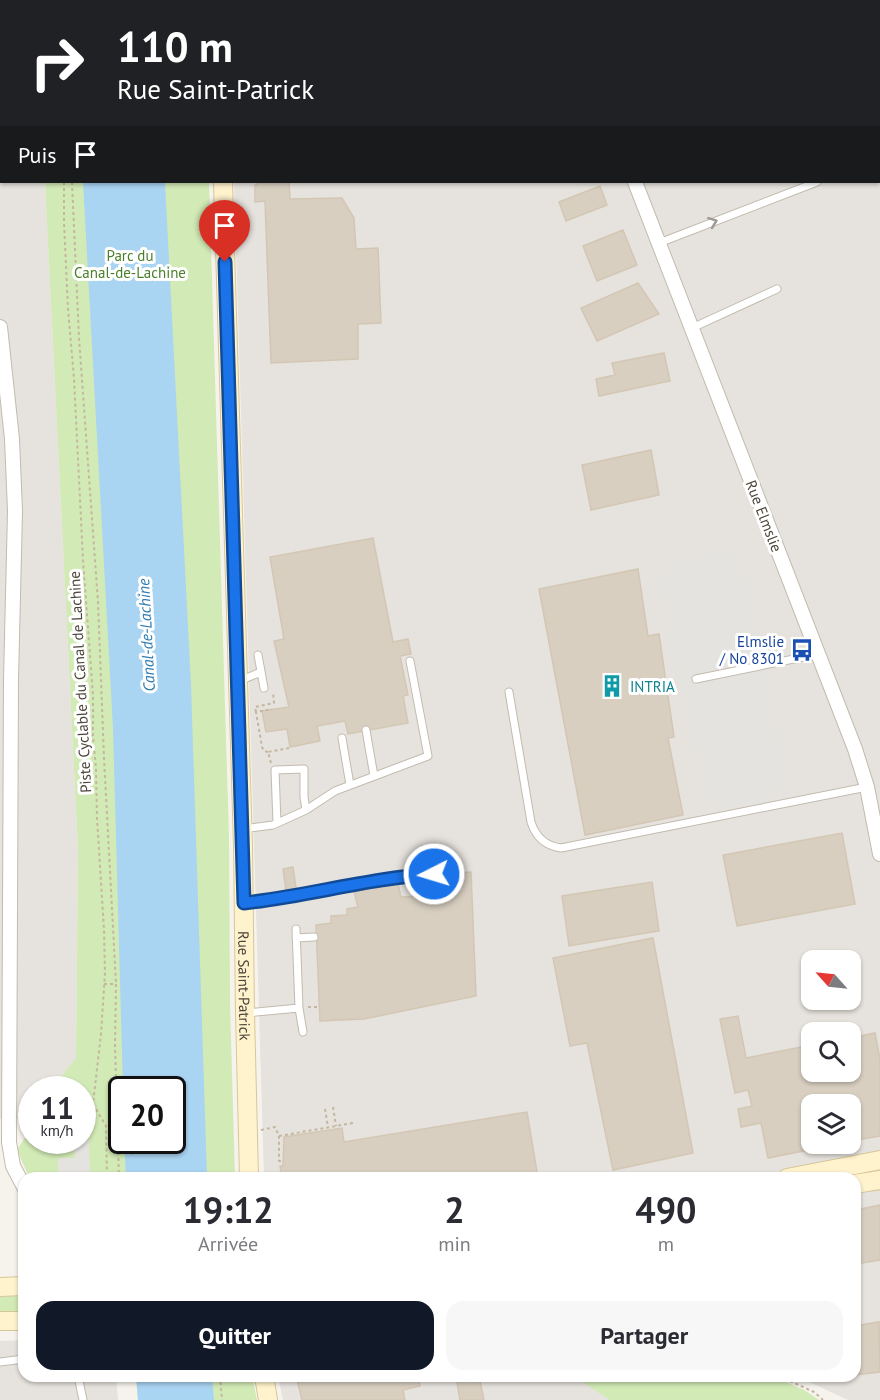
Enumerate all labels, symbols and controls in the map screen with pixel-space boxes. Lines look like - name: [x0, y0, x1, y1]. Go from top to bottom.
- text: 110 m: [117, 19, 233, 74]
- icon: right: [18, 24, 96, 102]
- text: Rue Saint-Patrick: [117, 72, 314, 106]
- icon: arrive: [69, 138, 102, 171]
- text: Puis: [18, 141, 57, 169]
- pin: [199, 200, 250, 262]
- icon: arrive: [208, 209, 241, 242]
- one-way arrow: [707, 217, 718, 229]
- park label: Parc du Canal-de-Lachine: [74, 246, 186, 282]
- street label: Rue Elmslie: [742, 477, 786, 555]
- street label: Piste Cyclable du Canal de Lachine: [65, 571, 95, 793]
- water label: Canal-de-Lachine: [133, 577, 159, 692]
- place label: Elmslie / No 8301: [719, 632, 784, 668]
- bus stop icon: Elmslie / No 8301: [789, 637, 815, 663]
- building icon: INTRIA: [599, 673, 625, 699]
- place label: INTRIA: [630, 677, 675, 696]
- position arrow: [402, 842, 466, 906]
- street label: Rue Saint-Patrick: [235, 931, 255, 1042]
- north arrow: [801, 950, 861, 1010]
- map controls: [801, 950, 861, 1154]
- button: search: [801, 1022, 861, 1082]
- speed limit sign: 20: [108, 1076, 186, 1154]
- text: 11: [40, 1088, 74, 1127]
- button: layers: [801, 1094, 861, 1154]
- text: km/h: [41, 1121, 73, 1140]
- text: 19:12: [182, 1186, 274, 1233]
- text: 2: [444, 1186, 465, 1233]
- text: 490: [635, 1186, 697, 1233]
- text: Arrivée: [198, 1231, 258, 1257]
- text: min: [438, 1231, 471, 1257]
- text: m: [658, 1231, 674, 1257]
- button: Quitter: [36, 1301, 434, 1370]
- button: Partager: [446, 1301, 843, 1370]

